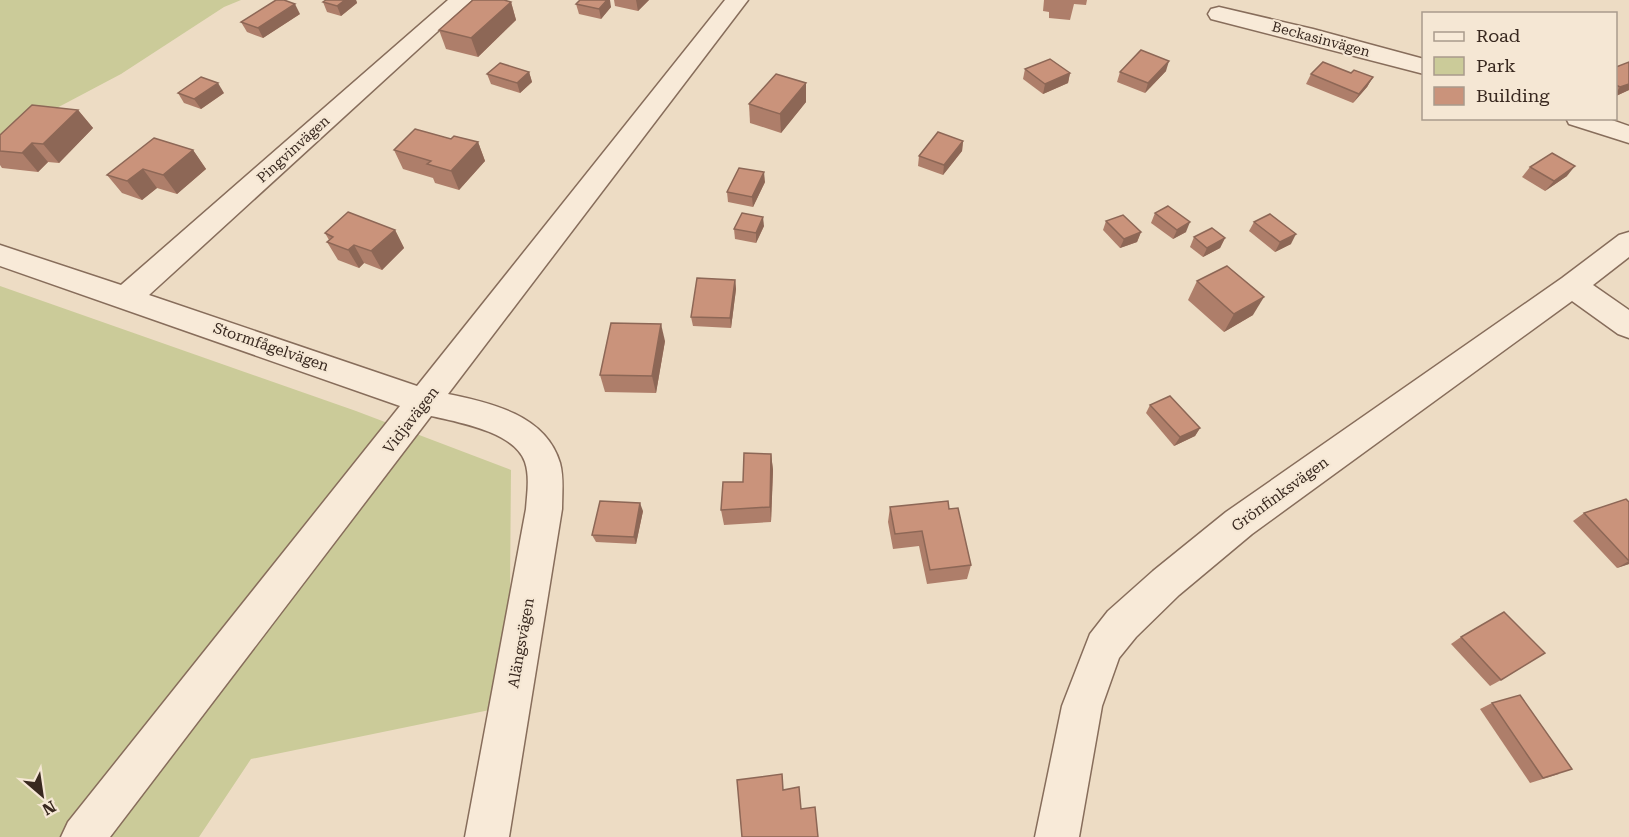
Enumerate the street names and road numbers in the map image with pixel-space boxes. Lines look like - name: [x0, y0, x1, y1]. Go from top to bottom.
- street label: Beckasinvägen: [1270, 18, 1372, 60]
- street label: Pingvinvägen: [254, 112, 332, 186]
- street label: Stormfågelvägen: [211, 319, 331, 375]
- street label: Vidjavägen: [379, 383, 443, 457]
- street label: Grönfinksvägen: [1228, 453, 1332, 535]
- street label: Alängsvägen: [504, 596, 538, 689]

